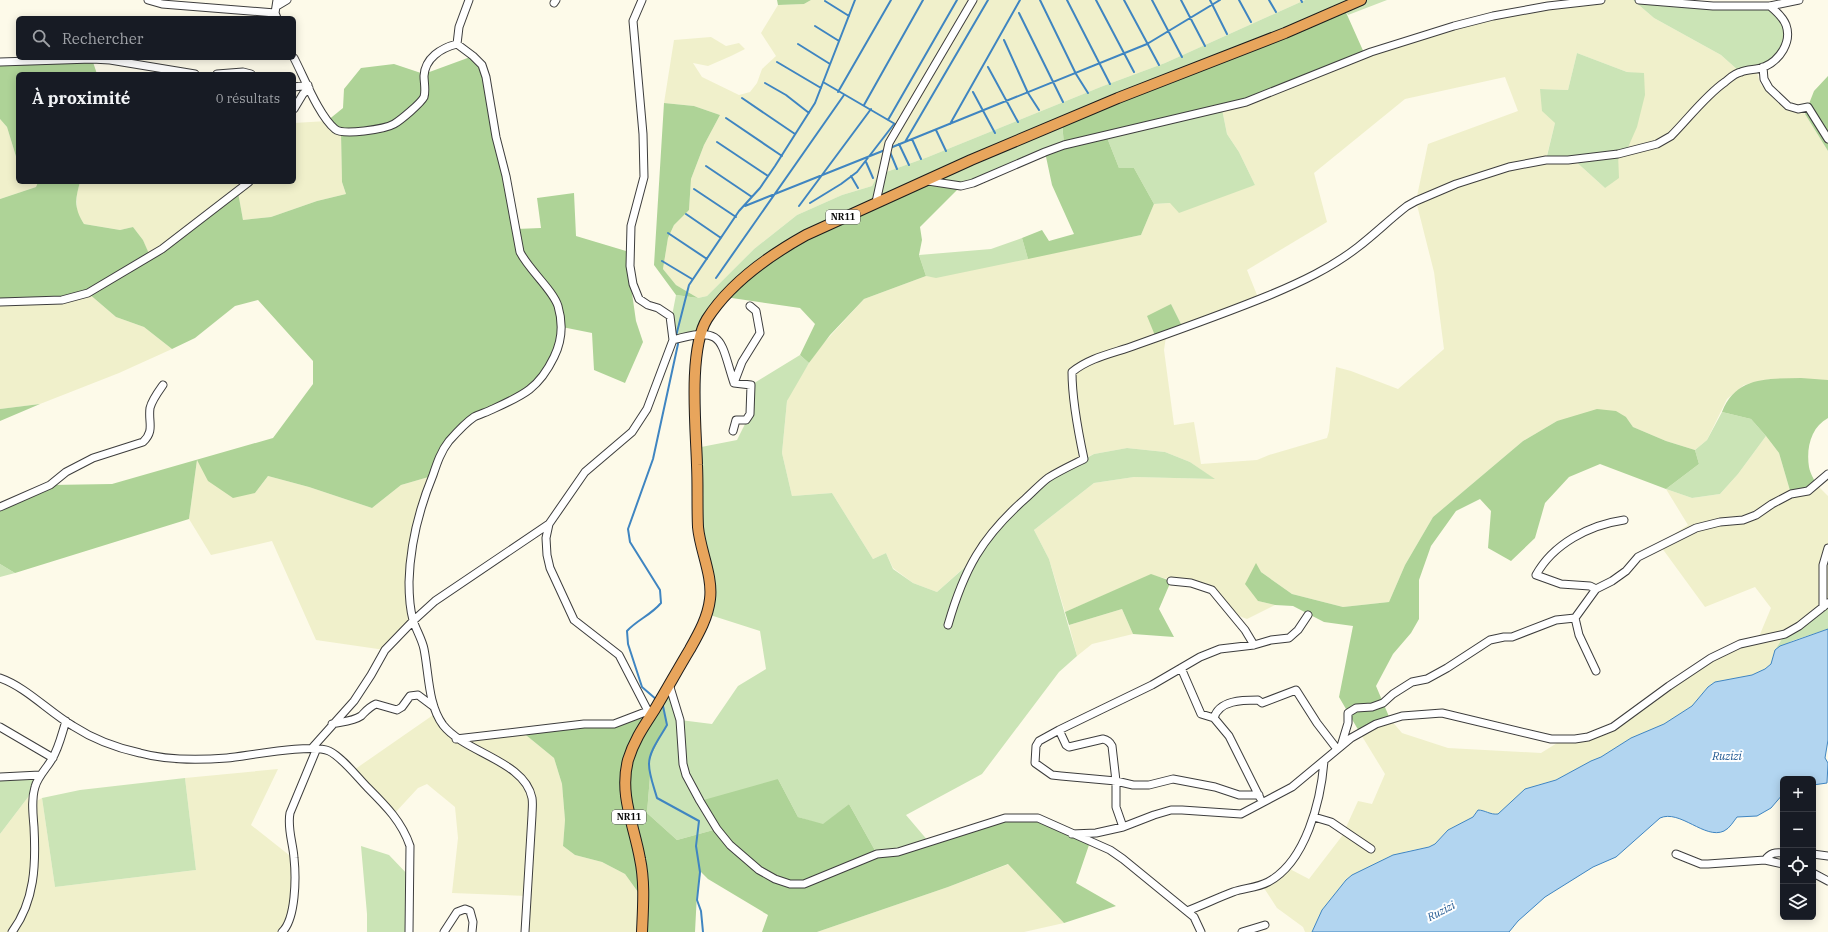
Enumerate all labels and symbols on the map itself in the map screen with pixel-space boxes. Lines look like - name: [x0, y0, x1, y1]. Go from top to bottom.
- road number: NR11: [826, 210, 860, 224]
- water label: Ruzizi: [1711, 749, 1742, 763]
- road number: NR11: [612, 810, 646, 824]
- water label: Ruzizi: [1424, 898, 1458, 924]

